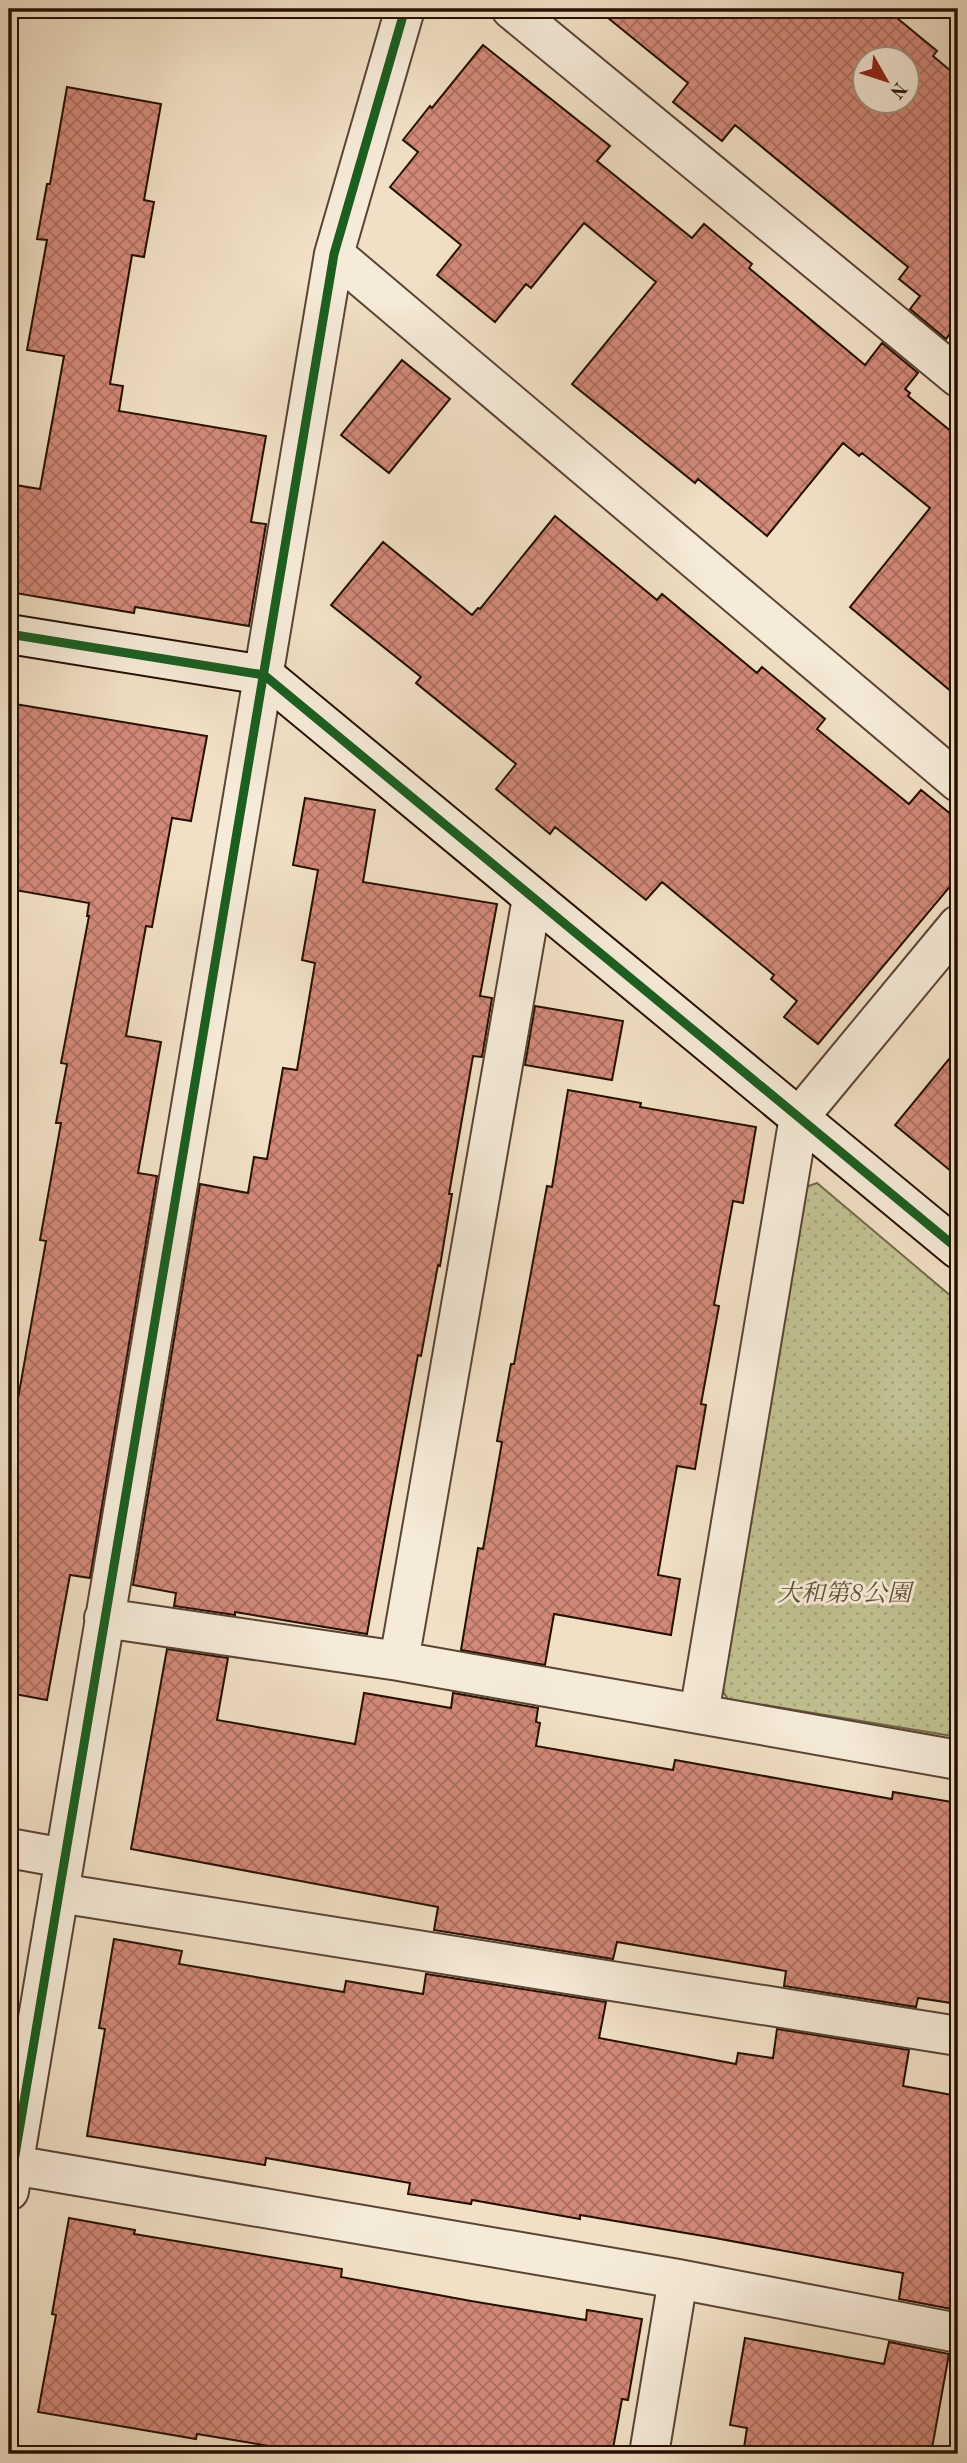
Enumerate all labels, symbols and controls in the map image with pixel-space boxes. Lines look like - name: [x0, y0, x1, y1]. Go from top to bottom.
- north arrow: [852, 46, 922, 116]
- text: N: [885, 78, 909, 101]
- park label: 大和第8公園: [777, 1580, 915, 1607]

